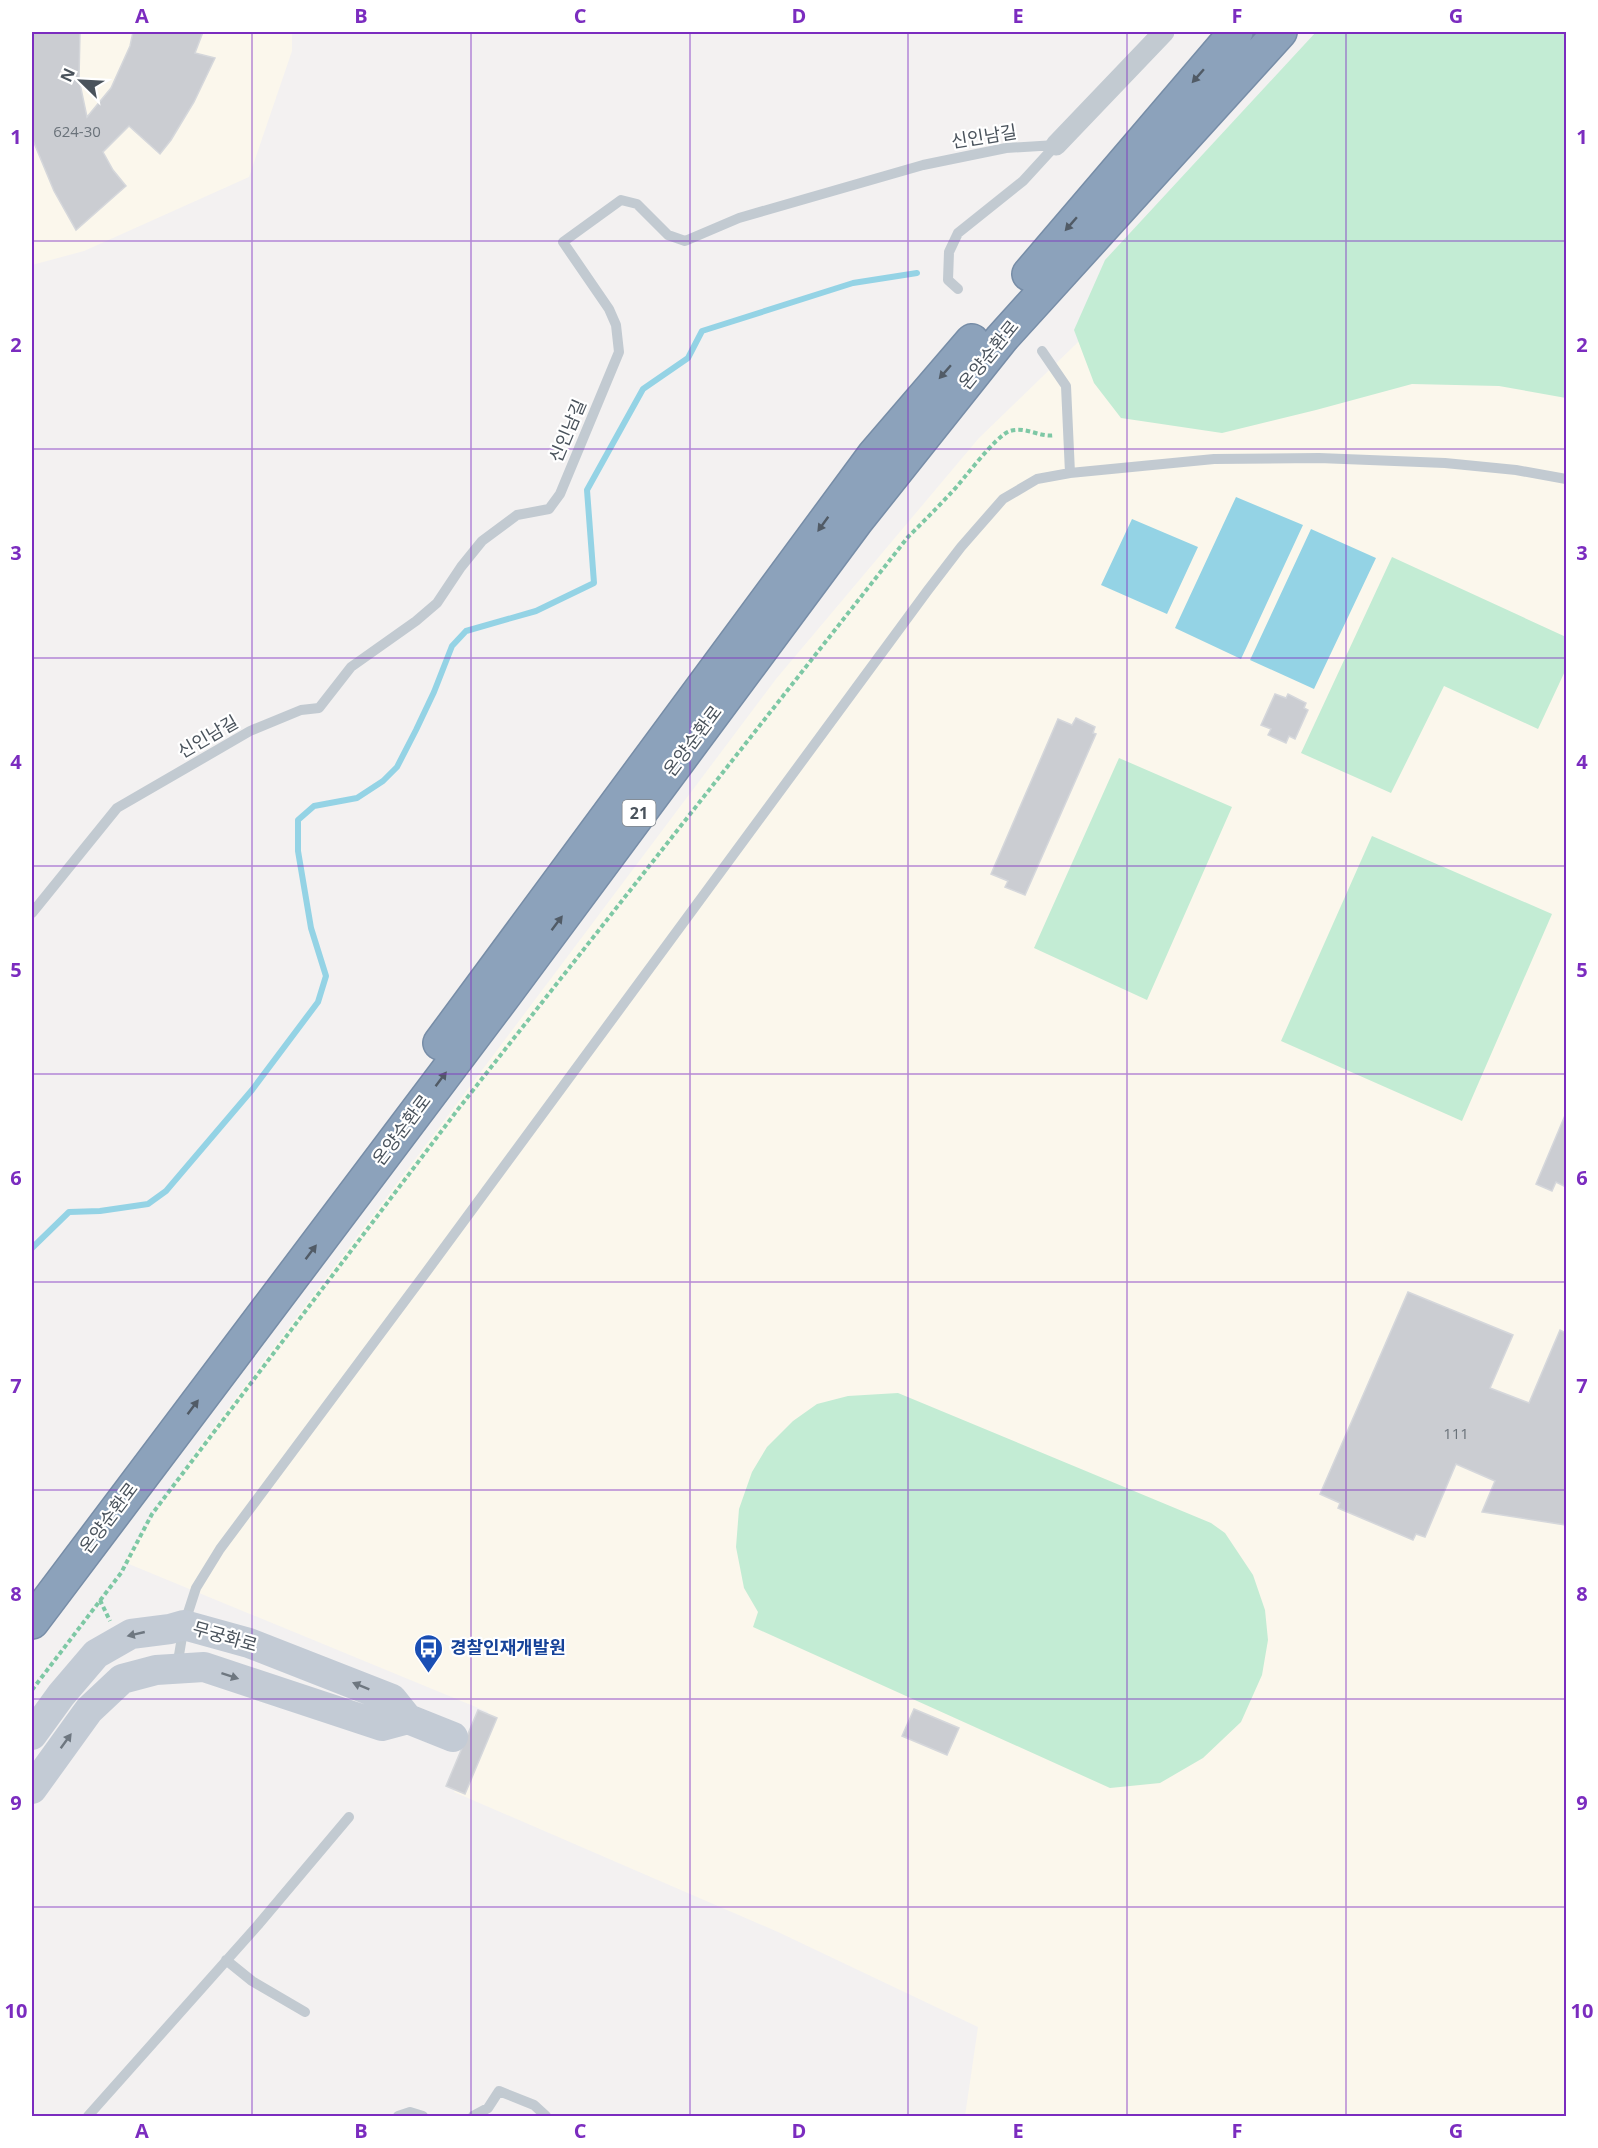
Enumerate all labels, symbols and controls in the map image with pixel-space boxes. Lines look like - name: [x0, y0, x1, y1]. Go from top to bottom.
- text: A: [135, 2, 149, 29]
- text: B: [354, 2, 368, 29]
- text: C: [574, 2, 587, 29]
- text: D: [792, 2, 806, 29]
- text: E: [1012, 2, 1024, 29]
- text: F: [1232, 2, 1242, 29]
- text: G: [1449, 2, 1463, 29]
- north arrow: [51, 51, 111, 111]
- text: N: [55, 64, 80, 85]
- one-way arrow: [1192, 68, 1205, 83]
- street label: 신인남길: [949, 119, 1018, 153]
- house number: 624-30: [53, 121, 101, 141]
- text: 1: [10, 123, 22, 150]
- text: 1: [1576, 123, 1588, 150]
- one-way arrow: [1065, 216, 1078, 232]
- street label: 온양순환로: [953, 315, 1024, 394]
- text: 2: [10, 331, 22, 358]
- text: 2: [1576, 331, 1588, 358]
- one-way arrow: [939, 364, 952, 379]
- street label: 신인남길: [543, 395, 591, 466]
- one-way arrow: [817, 517, 829, 532]
- text: 3: [10, 539, 22, 566]
- text: 3: [1576, 539, 1588, 566]
- street label: 온양순환로: [658, 700, 727, 781]
- street label: 신인남길: [173, 709, 242, 763]
- text: 4: [10, 748, 22, 775]
- text: 4: [1576, 748, 1588, 775]
- road number: 21: [622, 800, 656, 826]
- one-way arrow: [551, 915, 564, 931]
- text: 5: [10, 956, 22, 983]
- text: 5: [1576, 956, 1588, 983]
- one-way arrow: [434, 1071, 447, 1087]
- street label: 온양순환로: [367, 1089, 436, 1170]
- text: 6: [10, 1164, 22, 1191]
- text: 6: [1576, 1164, 1588, 1191]
- one-way arrow: [304, 1244, 316, 1259]
- text: 7: [10, 1372, 22, 1399]
- text: 7: [1576, 1372, 1588, 1399]
- one-way arrow: [187, 1400, 199, 1416]
- house number: 111: [1443, 1423, 1469, 1443]
- street label: 온양순환로: [74, 1477, 143, 1558]
- text: 8: [10, 1580, 22, 1607]
- text: 8: [1576, 1580, 1588, 1607]
- street label: 무궁화로: [190, 1615, 260, 1657]
- one-way arrow: [127, 1630, 145, 1640]
- bus stop icon: 경찰인재개발원: [413, 1632, 445, 1674]
- place label: 경찰인재개발원: [450, 1635, 566, 1659]
- one-way arrow: [221, 1672, 239, 1681]
- one-way arrow: [352, 1681, 370, 1691]
- one-way arrow: [60, 1734, 72, 1750]
- text: 9: [10, 1789, 22, 1816]
- text: 9: [1576, 1789, 1588, 1816]
- text: 10: [5, 1997, 27, 2024]
- text: 10: [1571, 1997, 1593, 2024]
- text: A: [135, 2117, 149, 2144]
- text: B: [354, 2117, 368, 2144]
- text: C: [574, 2117, 587, 2144]
- text: D: [792, 2117, 806, 2144]
- text: E: [1012, 2117, 1024, 2144]
- text: F: [1232, 2117, 1242, 2144]
- text: G: [1449, 2117, 1463, 2144]

